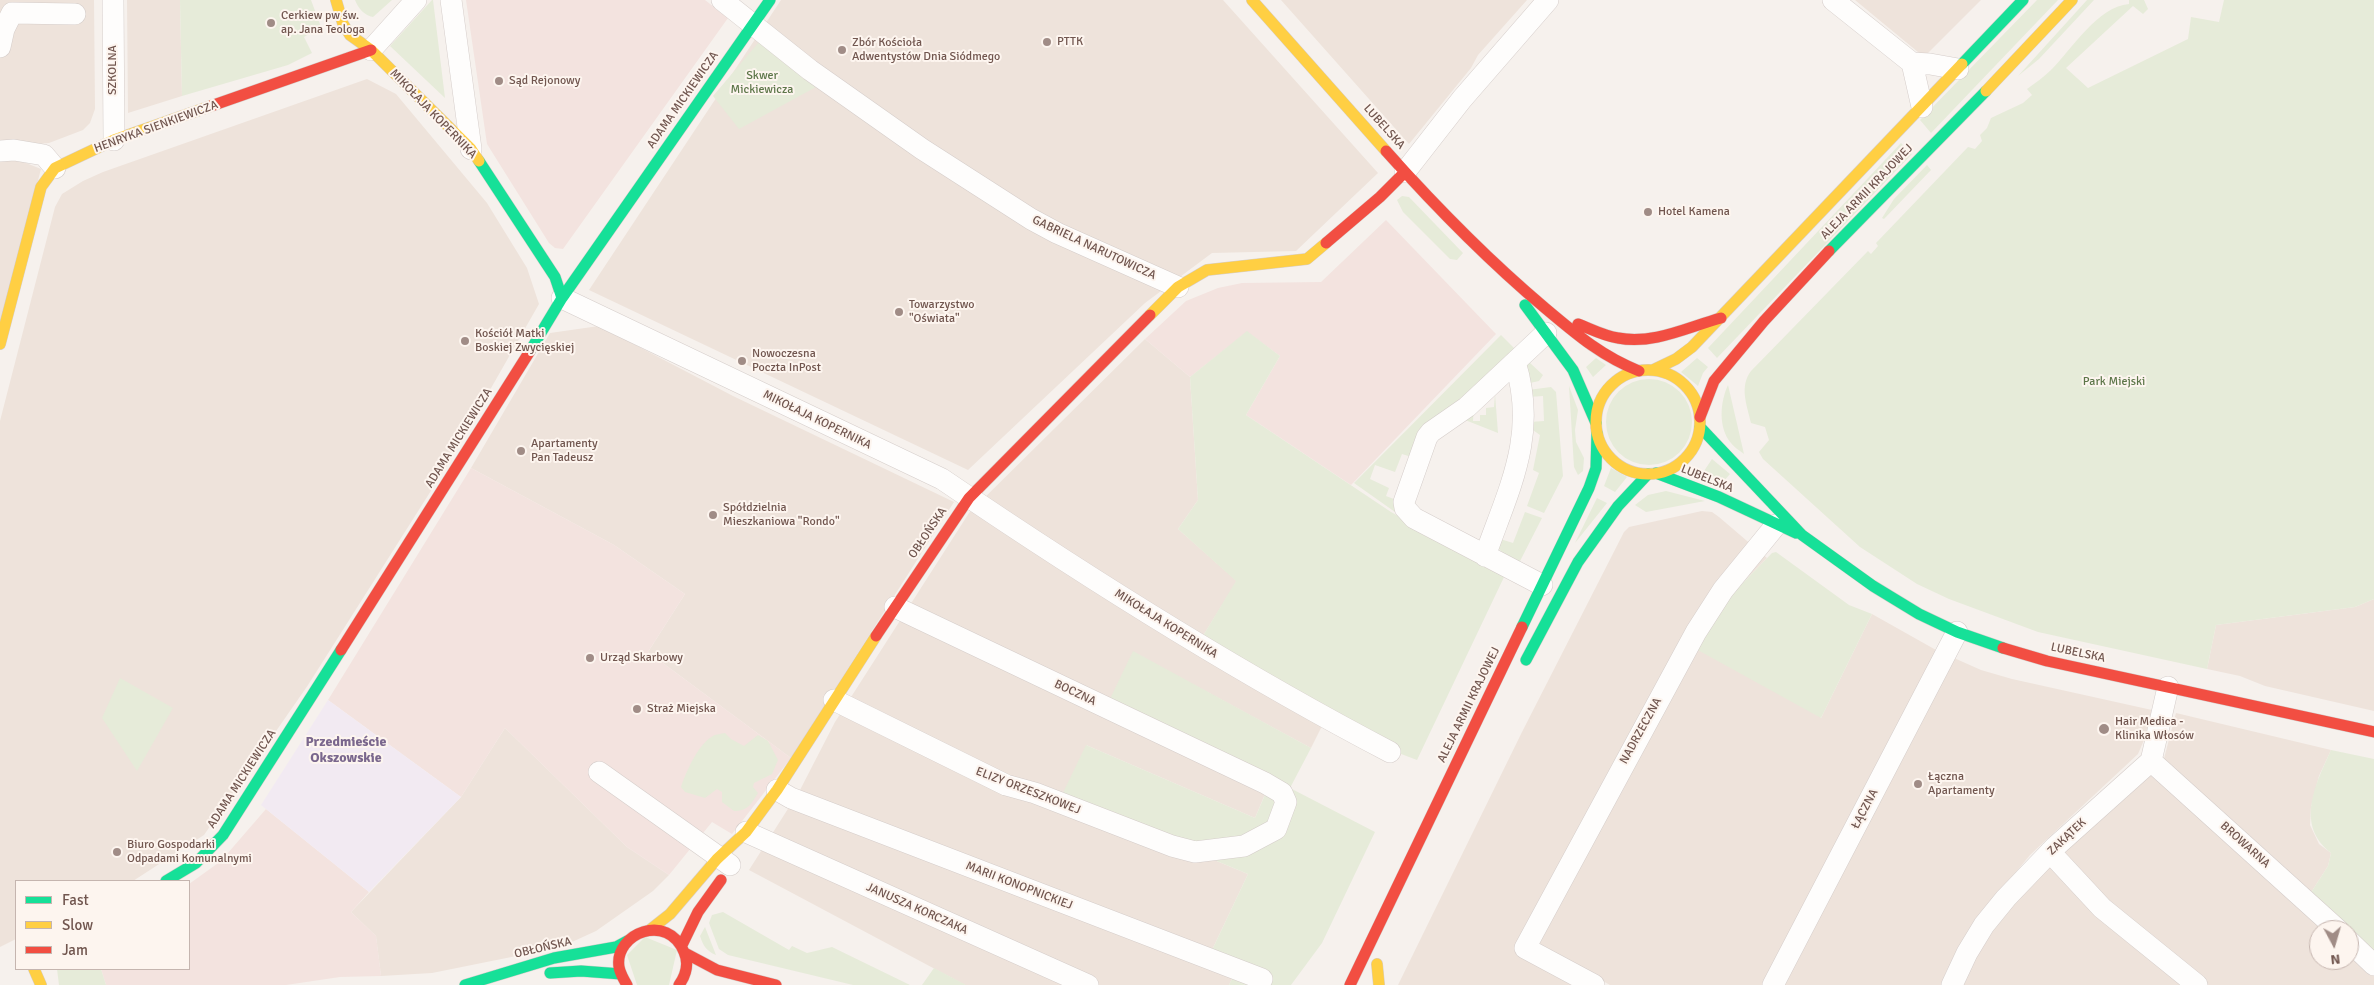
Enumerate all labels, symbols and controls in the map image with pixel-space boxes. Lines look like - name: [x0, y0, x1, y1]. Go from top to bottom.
- place label: Cerkiew pw św. ap. Jana Teologa: [281, 9, 365, 37]
- marker: Cerkiew pw św. ap. Jana Teologa: [265, 17, 277, 29]
- place label: PTTK: [1057, 35, 1083, 49]
- place label: Zbór Kościoła Adwentystów Dnia Siódmego: [852, 36, 1000, 64]
- marker: PTTK: [1041, 36, 1053, 48]
- marker: Zbór Kościoła Adwentystów Dnia Siódmego: [836, 44, 848, 56]
- street label: SZKOLNA: [106, 45, 120, 95]
- street label: ADAMA MICKIEWICZA: [644, 49, 722, 151]
- street label: MIKOŁAJA KOPERNIKA: [386, 66, 480, 162]
- park label: Skwer Mickiewicza: [731, 69, 793, 97]
- place label: Sąd Rejonowy: [509, 74, 580, 88]
- marker: Sąd Rejonowy: [493, 75, 505, 87]
- street label: HENRYKA SIENKIEWICZA: [92, 98, 220, 156]
- street label: LUBELSKA: [1360, 102, 1408, 152]
- street label: ALEJA ARMII KRAJOWEJ: [1818, 141, 1916, 243]
- place label: Hotel Kamena: [1658, 205, 1730, 219]
- marker: Hotel Kamena: [1642, 206, 1654, 218]
- street label: GABRIELA NARUTOWICZA: [1030, 213, 1158, 283]
- place label: Towarzystwo "Oświata": [909, 298, 974, 326]
- marker: Towarzystwo "Oświata": [893, 306, 905, 318]
- place label: Kościół Matki Boskiej Zwycięskiej: [475, 327, 574, 355]
- marker: Kościół Matki Boskiej Zwycięskiej: [459, 335, 471, 347]
- place label: Nowoczesna Poczta InPost: [752, 347, 821, 375]
- marker: Nowoczesna Poczta InPost: [736, 355, 748, 367]
- park label: Park Miejski: [2083, 375, 2145, 389]
- street label: ADAMA MICKIEWICZA: [422, 385, 496, 491]
- street label: MIKOŁAJA KOPERNIKA: [760, 387, 874, 453]
- place label: Apartamenty Pan Tadeusz: [531, 437, 598, 465]
- marker: Apartamenty Pan Tadeusz: [515, 445, 527, 457]
- street label: LUBELSKA: [1679, 462, 1735, 496]
- place label: Spółdzielnia Mieszkaniowa "Rondo": [723, 501, 840, 529]
- street label: OBŁOŃSKA: [906, 505, 950, 561]
- marker: Spółdzielnia Mieszkaniowa "Rondo": [707, 509, 719, 521]
- street label: MIKOŁAJA KOPERNIKA: [1112, 586, 1220, 662]
- street label: LUBELSKA: [2049, 640, 2107, 666]
- street label: ALEJA ARMII KRAJOWEJ: [1435, 645, 1503, 765]
- place label: Urząd Skarbowy: [600, 651, 683, 665]
- marker: Urząd Skarbowy: [584, 652, 596, 664]
- street label: BOCZNA: [1052, 677, 1098, 709]
- street label: NADRZECZNA: [1617, 695, 1665, 767]
- place label: Straż Miejska: [647, 702, 716, 716]
- marker: Straż Miejska: [631, 703, 643, 715]
- place label: Hair Medica - Klinika Włosów: [2115, 715, 2194, 743]
- marker: Hair Medica - Klinika Włosów: [2097, 722, 2111, 736]
- street label: ADAMA MICKIEWICZA: [205, 727, 279, 831]
- district label: Przedmieście Okszowskie: [306, 734, 386, 766]
- street label: ELIZY ORZESZKOWEJ: [974, 764, 1082, 818]
- place label: Łączna Apartamenty: [1928, 770, 1995, 798]
- marker: Łączna Apartamenty: [1912, 778, 1924, 790]
- street label: ŁĄCZNA: [1849, 787, 1881, 831]
- street label: ZAKĄTEK: [2045, 815, 2089, 859]
- street label: BROWARNA: [2217, 819, 2273, 871]
- place label: Biuro Gospodarki Odpadami Komunalnymi: [127, 838, 252, 866]
- marker: Biuro Gospodarki Odpadami Komunalnymi: [111, 846, 123, 858]
- street label: MARII KONOPNICKIEJ: [963, 859, 1075, 913]
- legend: [15, 880, 190, 970]
- street label: JANUSZA KORCZAKA: [864, 880, 970, 938]
- text: Fast: [62, 891, 89, 909]
- text: Slow: [62, 916, 93, 934]
- north arrow: [2309, 920, 2359, 970]
- street label: OBŁOŃSKA: [513, 934, 573, 962]
- text: Jam: [62, 941, 88, 959]
- text: N: [2330, 950, 2341, 968]

